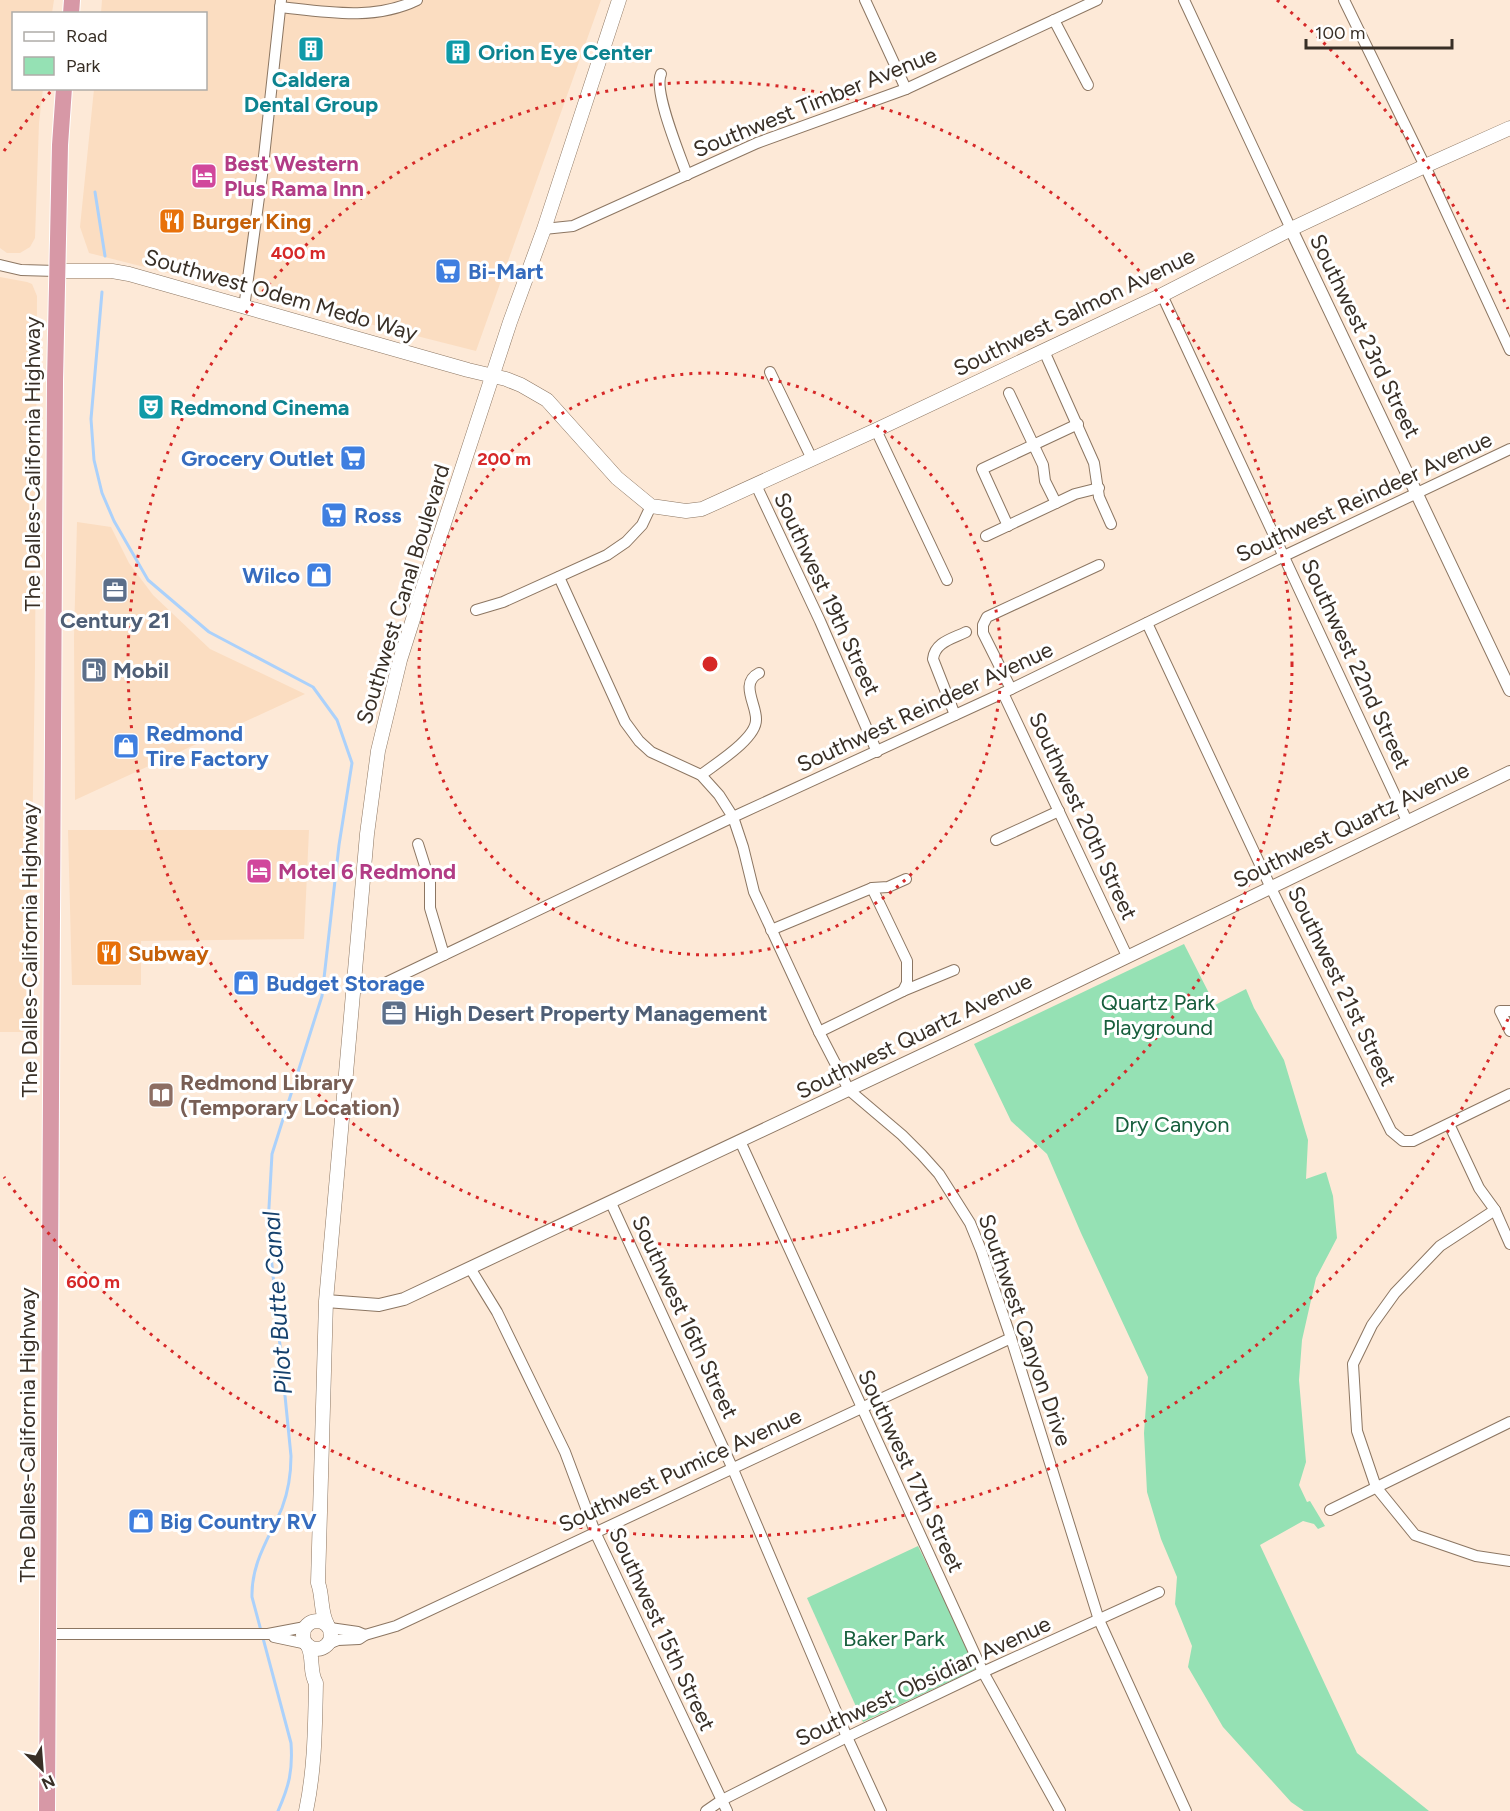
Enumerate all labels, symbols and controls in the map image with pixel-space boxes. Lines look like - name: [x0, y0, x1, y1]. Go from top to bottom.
- legend: [12, 12, 207, 90]
- scale bar: [1306, 12, 1452, 50]
- text: 100 m: [1315, 22, 1365, 44]
- text: Road: [66, 25, 107, 47]
- building icon: Caldera Dental Group: [296, 34, 326, 64]
- building icon: Orion Eye Center: [443, 37, 473, 67]
- place label: Orion Eye Center: [478, 39, 653, 66]
- street label: Southwest Timber Avenue: [689, 41, 941, 163]
- text: Park: [66, 55, 101, 77]
- place label: Caldera Dental Group: [244, 66, 378, 118]
- place label: Best Western Plus Rama Inn: [224, 150, 364, 202]
- hotel icon: Best Western Plus Rama Inn: [189, 161, 219, 191]
- restaurant icon: Burger King: [157, 206, 187, 236]
- place label: Burger King: [192, 208, 311, 235]
- street label: Southwest 23rd Street: [1304, 230, 1426, 442]
- text: 400 m: [271, 242, 325, 264]
- street label: Southwest Salmon Avenue: [949, 242, 1199, 382]
- street label: Southwest Odem Medo Way: [141, 243, 421, 347]
- supermarket icon: Bi-Mart: [433, 256, 463, 286]
- place label: Bi-Mart: [468, 258, 544, 285]
- street label: The Dalles-California Highway: [19, 316, 46, 611]
- theatre icon: Redmond Cinema: [136, 392, 166, 422]
- place label: Redmond Cinema: [170, 394, 350, 421]
- street label: Southwest Reindeer Avenue: [1232, 426, 1496, 568]
- supermarket icon: Grocery Outlet: [338, 443, 368, 473]
- place label: Grocery Outlet: [181, 445, 334, 472]
- text: 200 m: [477, 448, 531, 470]
- street label: Southwest Canal Boulevard: [351, 461, 455, 727]
- street label: Southwest 19th Street: [768, 488, 886, 700]
- supermarket icon: Ross: [319, 500, 349, 530]
- place label: Ross: [354, 502, 401, 529]
- street label: Southwest 22nd Street: [1295, 555, 1417, 773]
- shop icon: Wilco: [304, 560, 334, 590]
- place label: Wilco: [242, 562, 300, 589]
- office icon: Century 21: [100, 575, 130, 605]
- place label: Century 21: [60, 607, 170, 634]
- street label: Southwest Reindeer Avenue: [793, 636, 1057, 778]
- centre of rings: [700, 654, 720, 674]
- fuel station icon: Mobil: [79, 655, 109, 685]
- place label: Mobil: [113, 657, 169, 684]
- street label: Southwest 20th Street: [1023, 708, 1143, 924]
- place label: Redmond Tire Factory: [146, 720, 269, 772]
- shop icon: Redmond Tire Factory: [111, 731, 141, 761]
- street label: Southwest Quartz Avenue: [1229, 756, 1473, 894]
- street label: The Dalles-California Highway: [16, 802, 43, 1097]
- hotel icon: Motel 6 Redmond: [244, 856, 274, 886]
- place label: Motel 6 Redmond: [278, 858, 456, 885]
- street label: Southwest 21st Street: [1282, 882, 1402, 1090]
- restaurant icon: Subway: [94, 938, 124, 968]
- place label: Subway: [128, 940, 209, 967]
- street label: Southwest Quartz Avenue: [792, 967, 1036, 1105]
- shop icon: Budget Storage: [231, 968, 261, 998]
- place label: Budget Storage: [266, 970, 425, 997]
- park label: Quartz Park Playground: [1101, 989, 1216, 1041]
- office icon: High Desert Property Management: [379, 998, 409, 1028]
- place label: High Desert Property Management: [414, 1000, 768, 1027]
- place label: Redmond Library (Temporary Location): [180, 1069, 400, 1121]
- library icon: Redmond Library (Temporary Location): [146, 1080, 176, 1110]
- park label: Dry Canyon: [1114, 1111, 1230, 1138]
- water label: Pilot Butte Canal: [256, 1210, 298, 1396]
- street label: Southwest Canyon Drive: [973, 1210, 1077, 1450]
- street label: Southwest 16th Street: [626, 1211, 744, 1423]
- text: 600 m: [66, 1271, 120, 1293]
- street label: The Dalles-California Highway: [14, 1287, 41, 1582]
- street label: Southwest 17th Street: [852, 1365, 970, 1577]
- street label: Southwest Pumice Avenue: [554, 1402, 806, 1538]
- shop icon: Big Country RV: [126, 1506, 156, 1536]
- place label: Big Country RV: [160, 1508, 317, 1535]
- street label: Southwest 15th Street: [603, 1523, 721, 1735]
- street label: Southwest Obsidian Avenue: [791, 1610, 1055, 1752]
- park label: Baker Park: [843, 1625, 945, 1652]
- north arrow: [12, 1739, 72, 1799]
- text: N: [39, 1771, 58, 1793]

